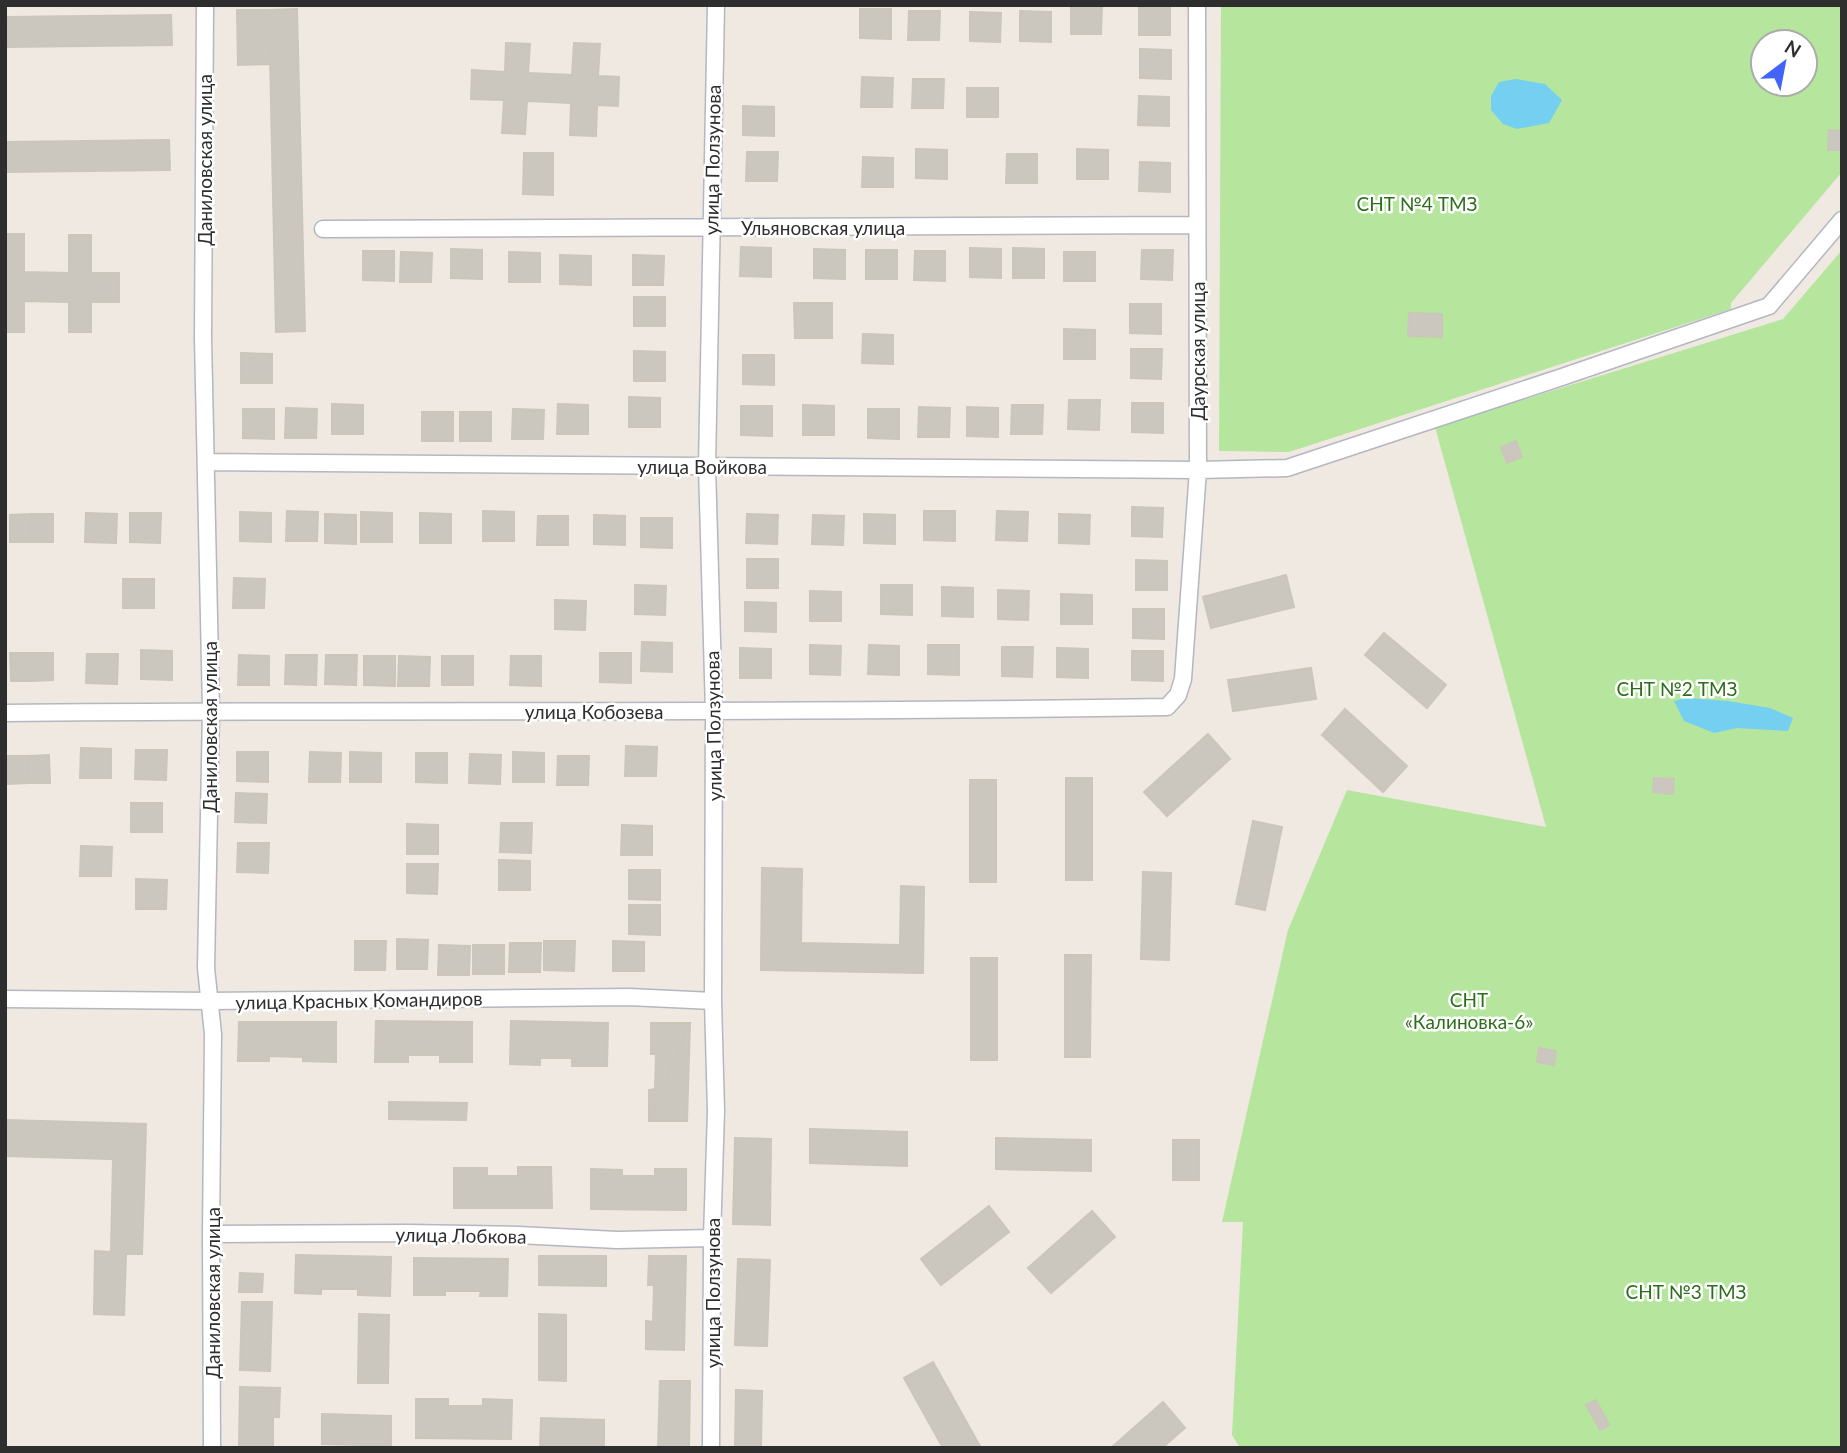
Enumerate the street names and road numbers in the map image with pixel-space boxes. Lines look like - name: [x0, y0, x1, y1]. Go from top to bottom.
- street label: Даниловская улица: [193, 74, 216, 246]
- street label: улица Ползунова: [699, 85, 725, 235]
- street label: Ульяновская улица: [741, 216, 905, 239]
- street label: Даурская улица: [1186, 282, 1209, 421]
- street label: улица Войкова: [637, 455, 767, 478]
- street label: Даниловская улица: [198, 641, 221, 813]
- street label: улица Ползунова: [700, 651, 726, 801]
- street label: улица Кобозева: [525, 700, 663, 723]
- street label: улица Красных Командиров: [235, 986, 483, 1014]
- street label: Даниловская улица: [201, 1207, 224, 1379]
- street label: улица Ползунова: [701, 1218, 724, 1368]
- street label: улица Лобкова: [395, 1222, 527, 1248]

